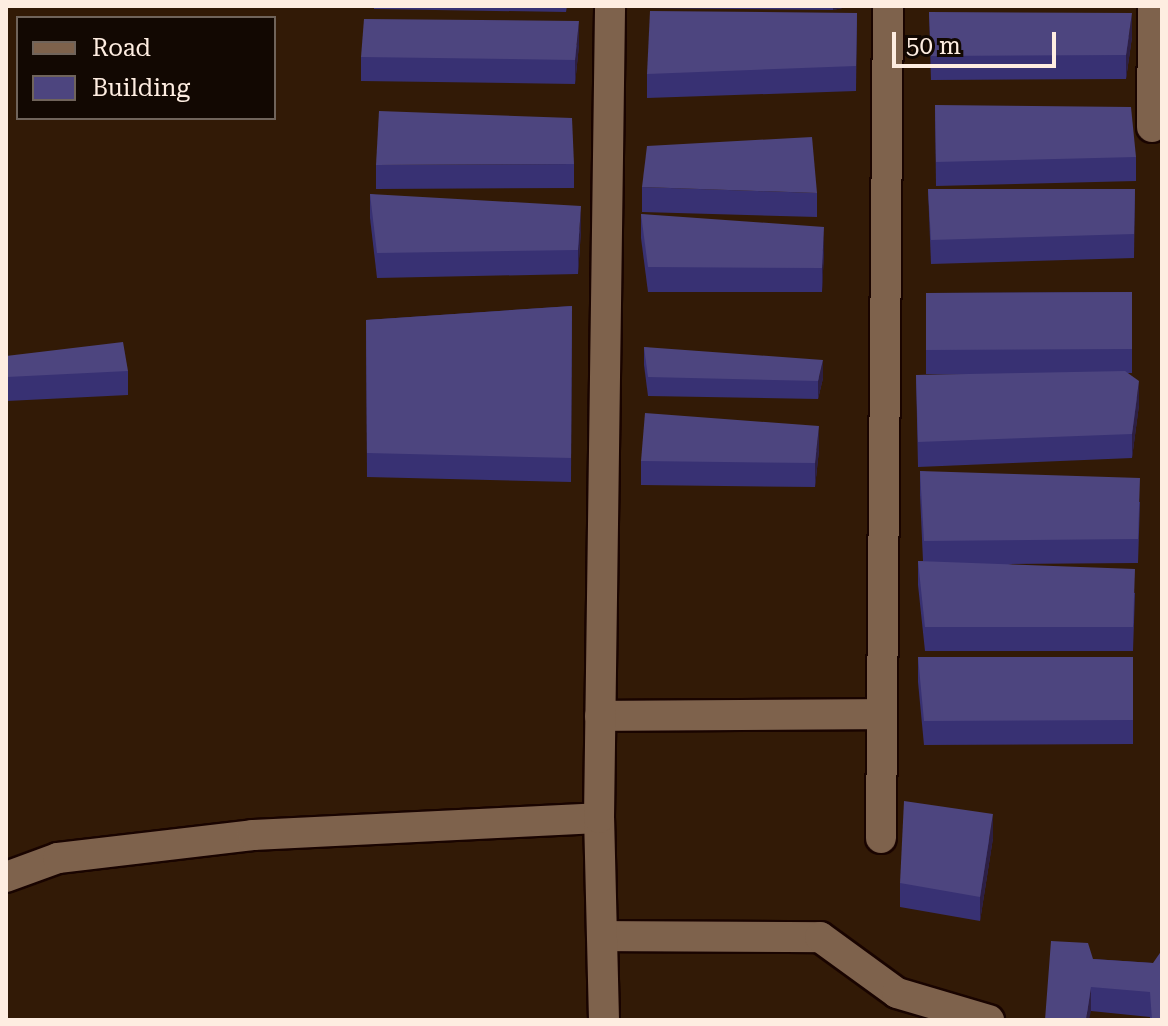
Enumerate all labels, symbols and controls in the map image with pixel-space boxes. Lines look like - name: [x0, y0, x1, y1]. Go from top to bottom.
- legend: [16, 16, 276, 120]
- scale bar: [896, 16, 1060, 66]
- text: 50 m: [906, 32, 961, 60]
- text: Road: [92, 34, 151, 62]
- text: Building: [92, 74, 190, 102]

